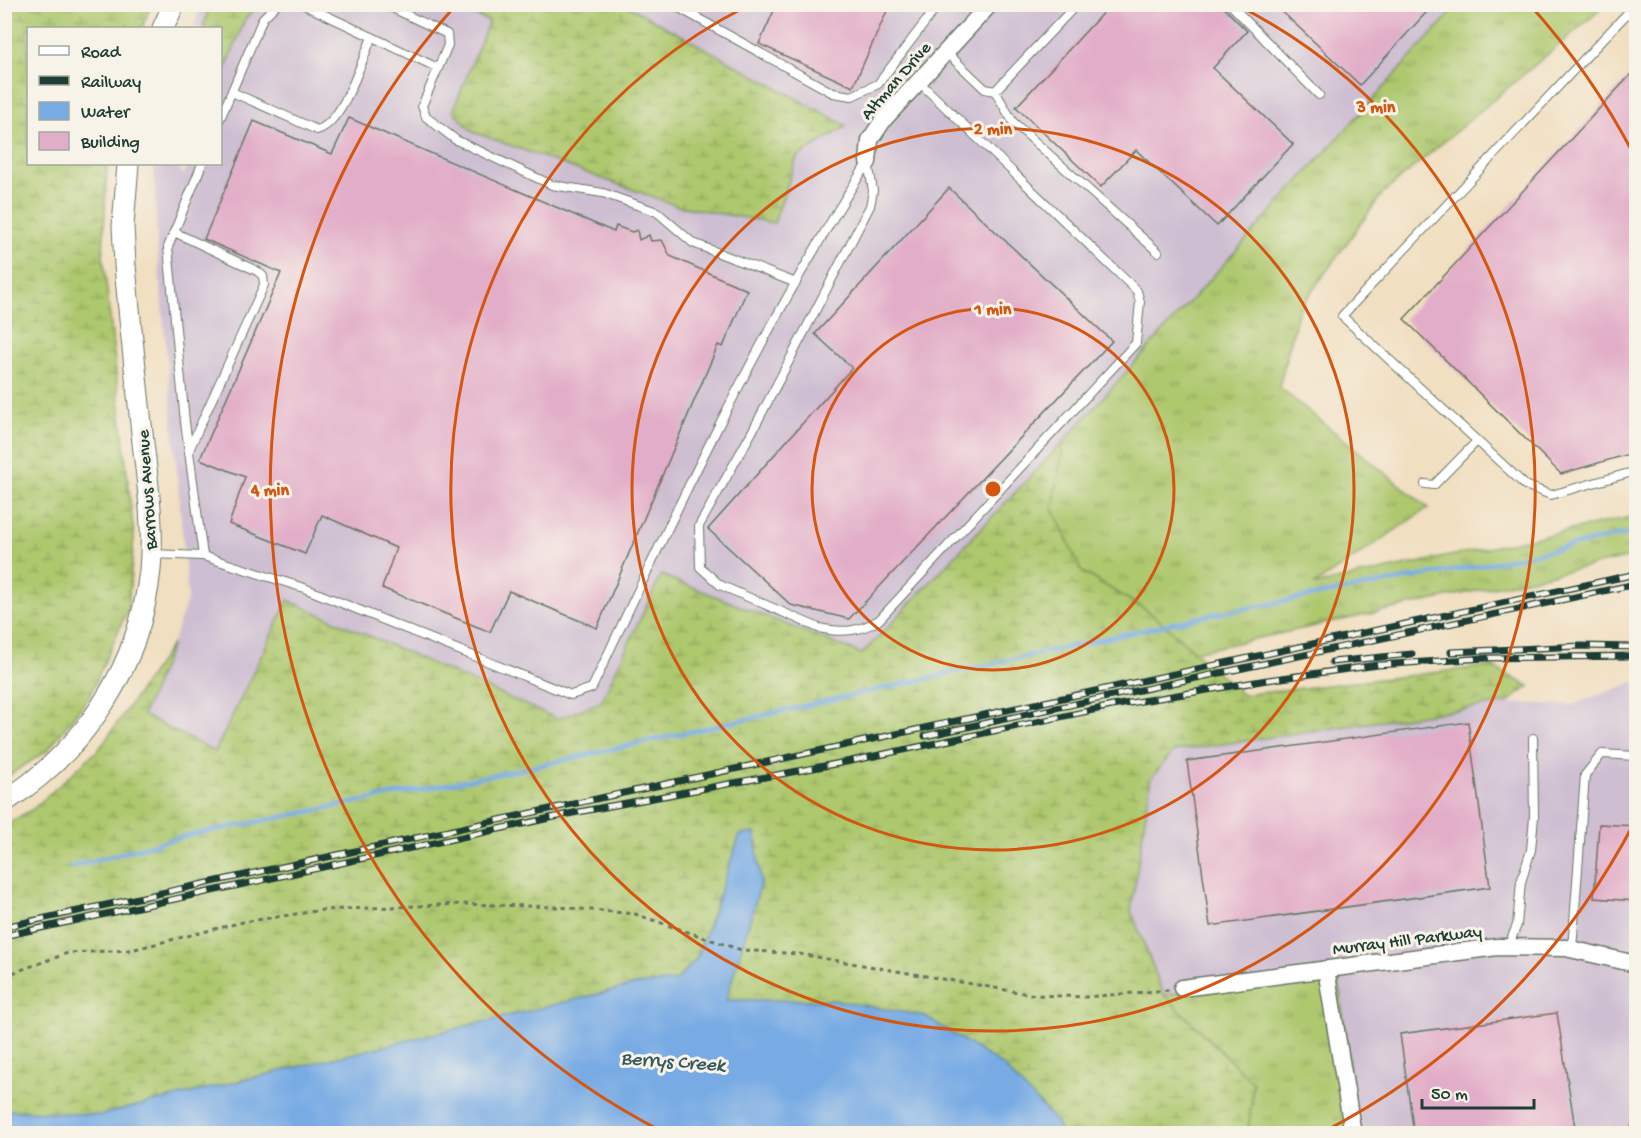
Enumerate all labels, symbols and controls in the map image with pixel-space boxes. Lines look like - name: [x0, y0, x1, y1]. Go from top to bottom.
- legend: [27, 27, 222, 165]
- street label: Altman Drive: [857, 38, 937, 125]
- text: Road: [81, 43, 122, 64]
- text: Railway: [81, 73, 141, 94]
- text: 3 min: [1356, 98, 1396, 119]
- text: Water: [81, 103, 131, 124]
- text: 2 min: [974, 120, 1013, 141]
- text: Building: [80, 133, 140, 154]
- text: 1 min: [974, 300, 1012, 321]
- street label: Barrows Avenue: [134, 428, 163, 552]
- centre of rings: [983, 479, 1003, 499]
- text: 4 min: [250, 481, 289, 502]
- street label: Murray Hill Parkway: [1331, 922, 1483, 961]
- water label: Berrys Creek: [620, 1048, 728, 1079]
- scale bar: [1422, 1072, 1534, 1110]
- text: 50 m: [1431, 1085, 1468, 1106]

